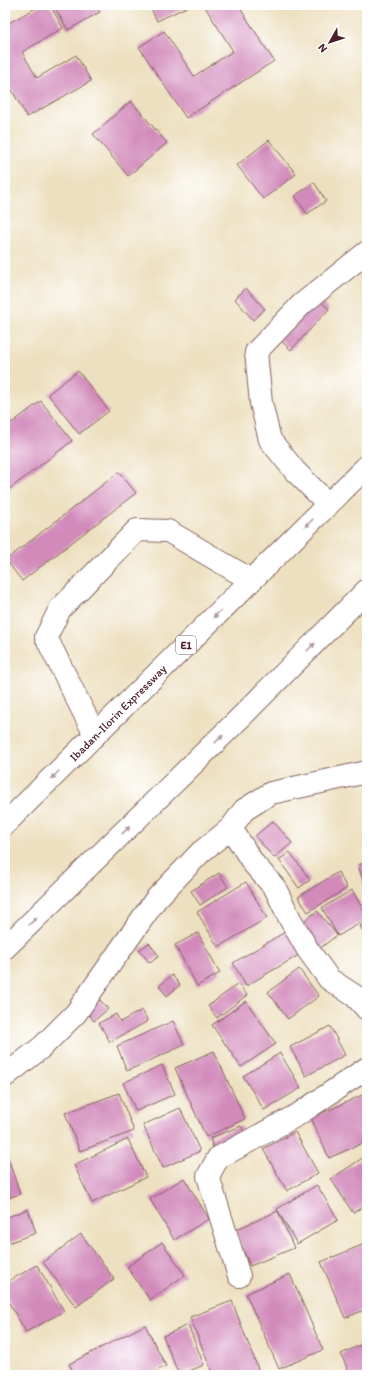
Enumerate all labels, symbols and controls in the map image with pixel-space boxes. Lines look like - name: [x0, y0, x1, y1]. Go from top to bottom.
- north arrow: [310, 22, 350, 62]
- text: N: [315, 41, 330, 55]
- one-way arrow: [304, 518, 314, 528]
- one-way arrow: [212, 609, 222, 619]
- road number: E1: [176, 636, 196, 654]
- one-way arrow: [306, 642, 316, 652]
- street label: Ibadan-Ilorin Expressway: [67, 661, 170, 764]
- one-way arrow: [214, 734, 224, 744]
- one-way arrow: [50, 770, 60, 780]
- one-way arrow: [121, 825, 131, 835]
- one-way arrow: [28, 916, 38, 926]

